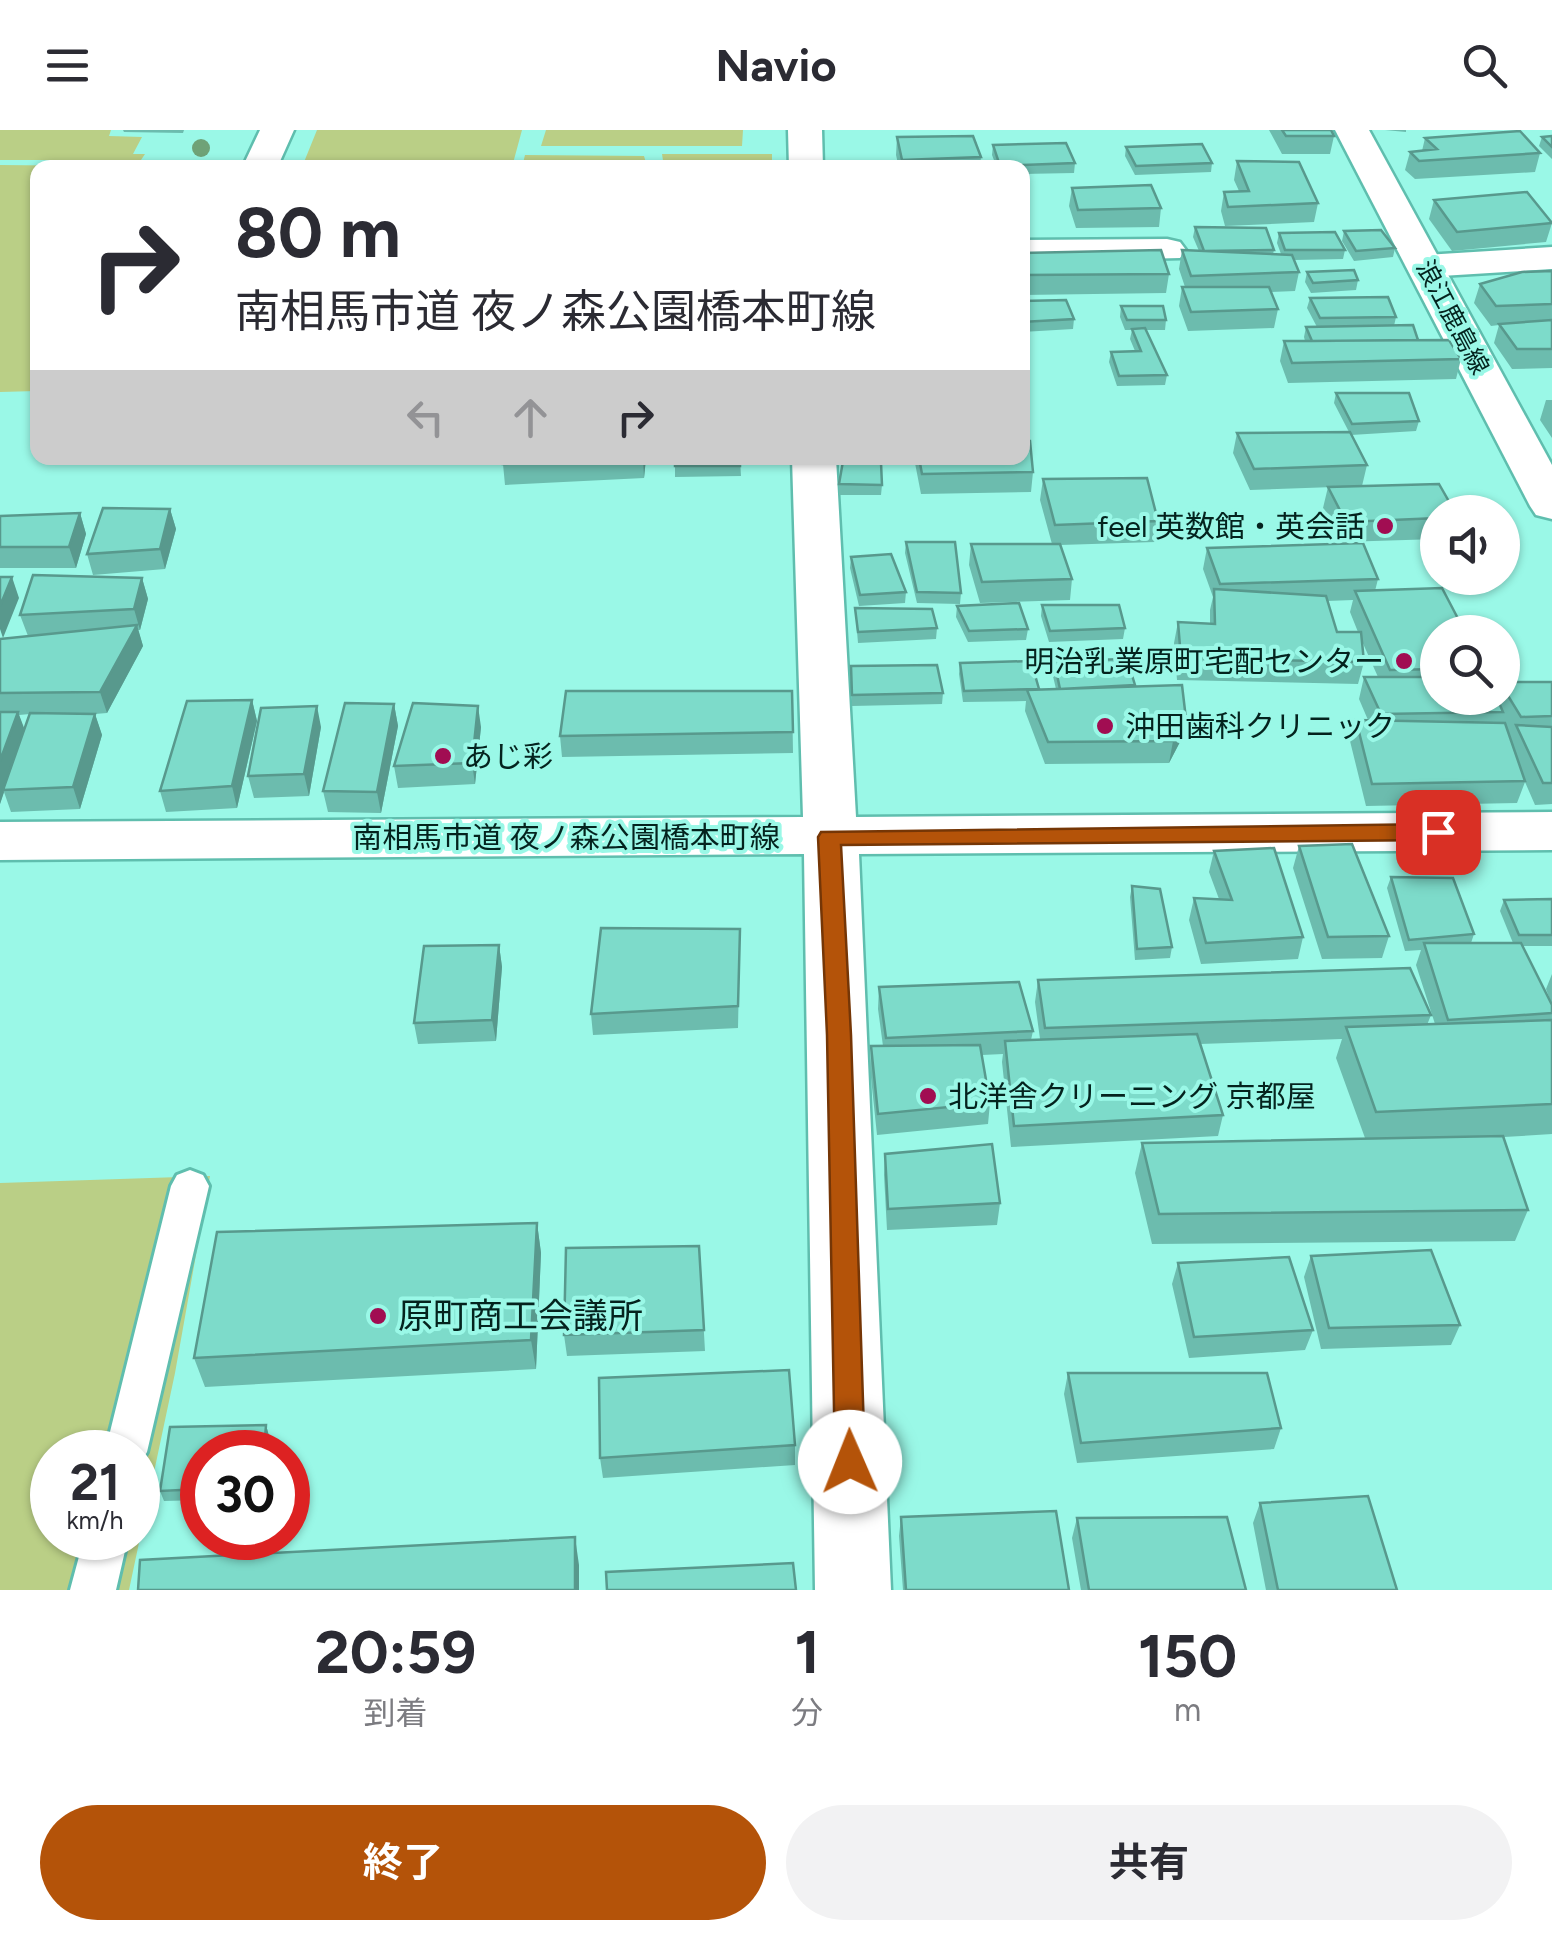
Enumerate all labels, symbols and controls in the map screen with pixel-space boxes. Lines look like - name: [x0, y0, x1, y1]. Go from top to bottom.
- icon: menu: [40, 38, 95, 93]
- text: Navio: [715, 38, 837, 92]
- icon: search: [1457, 38, 1512, 93]
- text: 80 m: [235, 190, 401, 275]
- icon: right: [70, 200, 200, 330]
- street label: 浪江鹿島線: [1410, 255, 1496, 379]
- text: 南相馬市道 夜ノ森公園橋本町線: [235, 284, 876, 338]
- icon: left: [398, 390, 453, 445]
- icon: ahead: [503, 390, 558, 445]
- icon: right: [608, 390, 663, 445]
- map controls: [1420, 495, 1520, 715]
- button: sound: [1420, 495, 1520, 595]
- place label: feel 英数館・英会話: [1097, 508, 1365, 545]
- marker: feel 英数館・英会話: [1374, 515, 1396, 537]
- button: search: [1420, 615, 1520, 715]
- place label: 明治乳業原町宅配センター: [1024, 643, 1384, 680]
- marker: 明治乳業原町宅配センター: [1393, 650, 1415, 672]
- place label: 沖田歯科クリニック: [1125, 708, 1395, 745]
- marker: 沖田歯科クリニック: [1094, 715, 1116, 737]
- place label: あじ彩: [463, 738, 553, 775]
- marker: あじ彩: [432, 745, 454, 767]
- pin: [1396, 790, 1481, 875]
- icon: arrive: [1411, 805, 1466, 860]
- street label: 南相馬市道 夜ノ森公園橋本町線: [352, 819, 780, 856]
- place label: 北洋舎クリーニング 京都屋: [948, 1078, 1315, 1115]
- marker: 北洋舎クリーニング 京都屋: [917, 1085, 939, 1107]
- place label: 原町商工会議所: [398, 1295, 643, 1337]
- marker: 原町商工会議所: [367, 1305, 389, 1327]
- position arrow: [798, 1410, 902, 1514]
- speed limit sign: 30: [180, 1430, 310, 1560]
- text: 21: [70, 1452, 120, 1513]
- text: km/h: [66, 1505, 124, 1535]
- text: 20:59: [315, 1616, 476, 1688]
- text: 1: [794, 1616, 820, 1688]
- text: 150: [1138, 1620, 1237, 1692]
- text: m: [1174, 1691, 1201, 1729]
- text: 到着: [364, 1694, 428, 1732]
- text: 分: [791, 1694, 823, 1732]
- button: 終了: [40, 1805, 766, 1920]
- button: 共有: [786, 1805, 1512, 1920]

